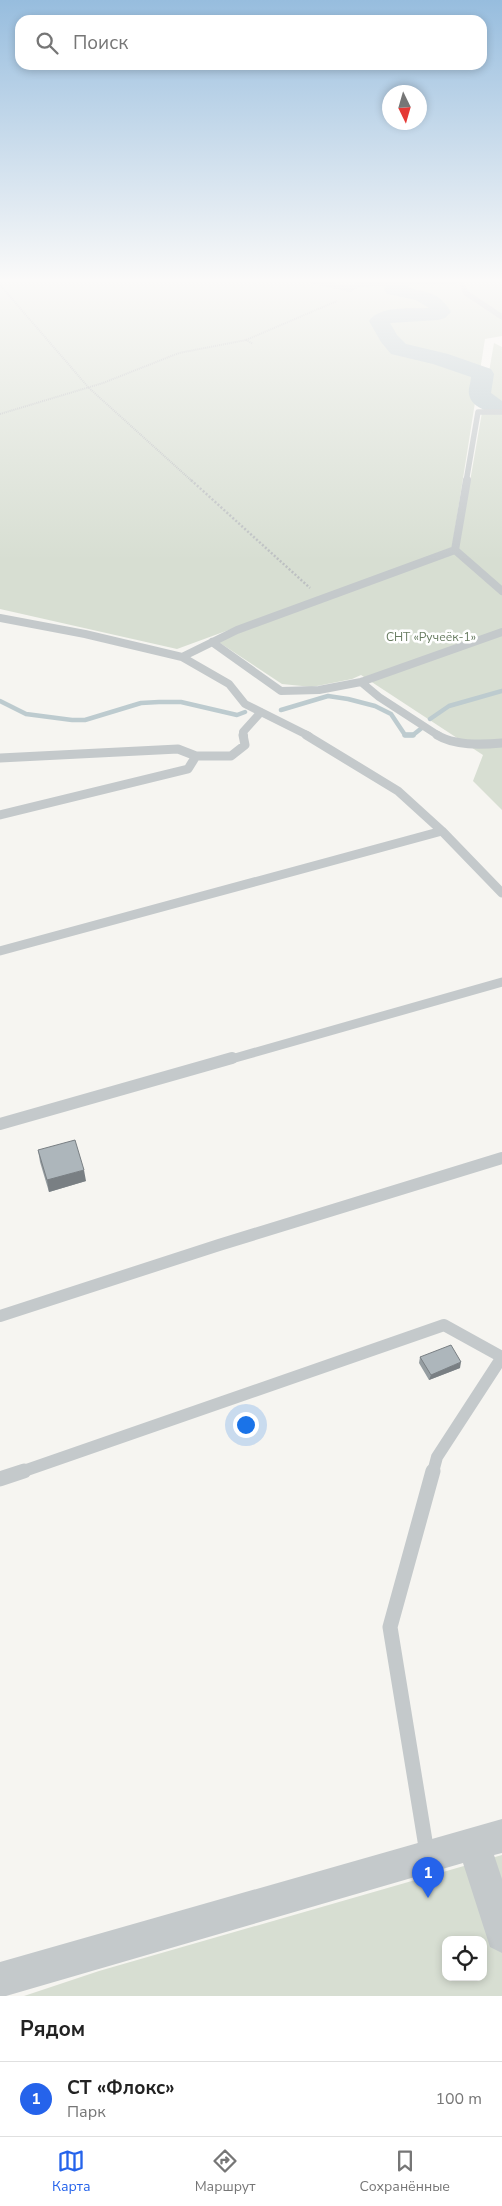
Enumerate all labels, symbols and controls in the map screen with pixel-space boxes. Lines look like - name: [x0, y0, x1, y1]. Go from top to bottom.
- search box: [15, 15, 487, 70]
- icon: search: [33, 29, 61, 57]
- text: Поиск: [73, 30, 128, 56]
- north arrow: [382, 85, 427, 130]
- park label: СНТ «Ручеёк-1»: [386, 629, 476, 645]
- your location: [233, 1412, 259, 1438]
- pin: 1: [412, 1857, 444, 1898]
- map controls: [442, 1936, 487, 1981]
- button: locate: [442, 1936, 487, 1981]
- text: Рядом: [20, 2015, 85, 2043]
- text: СТ «Флокс»: [67, 2075, 175, 2101]
- text: 1: [31, 2088, 41, 2110]
- text: 100 m: [435, 2088, 482, 2110]
- text: Парк: [67, 2101, 106, 2123]
- tab: Карта: [52, 2147, 91, 2196]
- tab: Маршрут: [195, 2147, 255, 2196]
- tab: Сохранённые: [359, 2147, 450, 2196]

